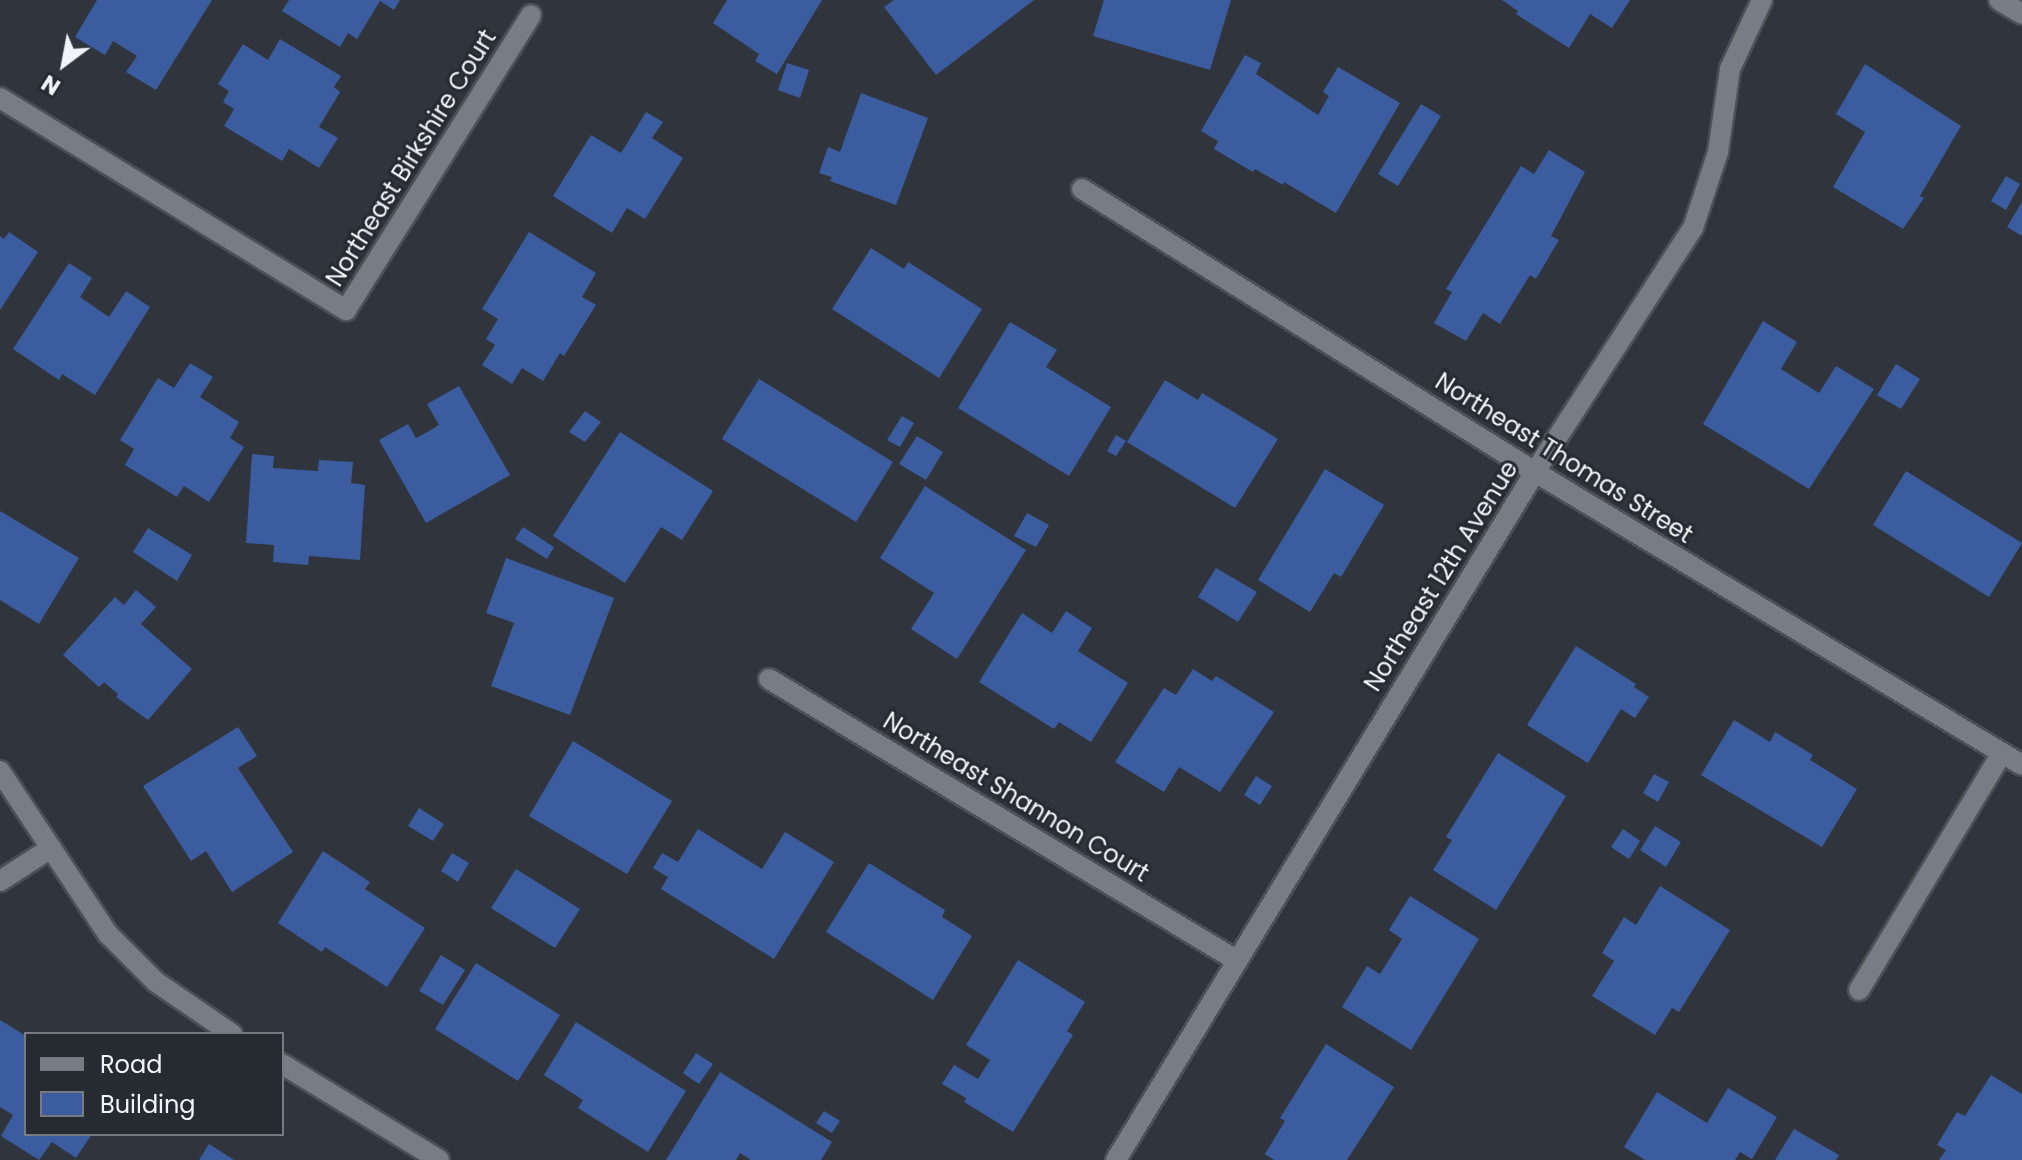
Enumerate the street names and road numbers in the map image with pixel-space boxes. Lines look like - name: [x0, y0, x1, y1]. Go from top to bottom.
- street label: Northeast Birkshire Court: [320, 24, 502, 292]
- street label: Northeast Thomas Street: [1430, 367, 1698, 549]
- street label: Northeast 12th Avenue: [1358, 456, 1524, 696]
- street label: Northeast Shannon Court: [878, 706, 1154, 888]

